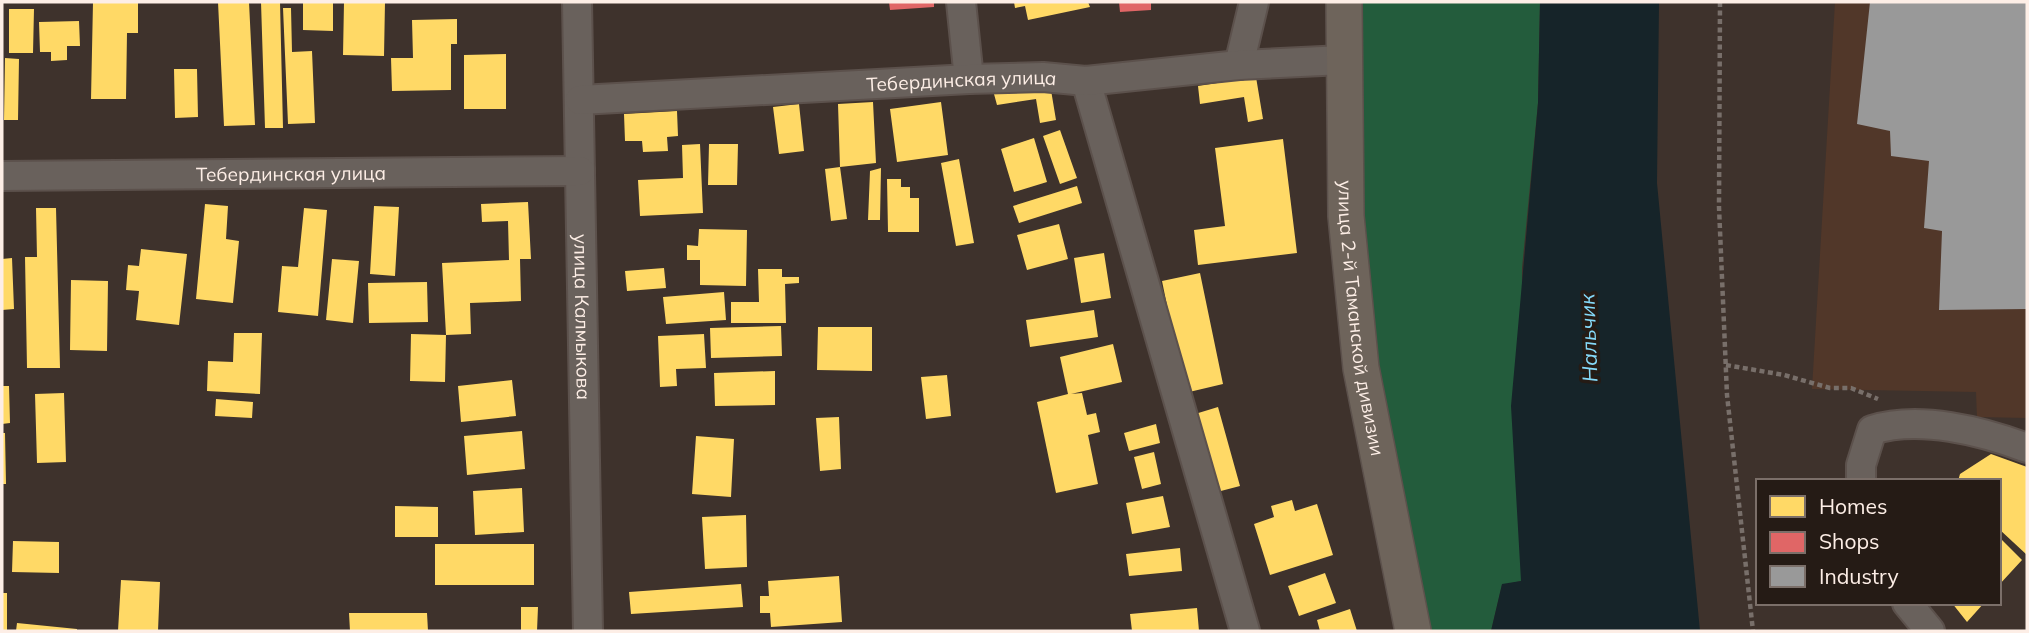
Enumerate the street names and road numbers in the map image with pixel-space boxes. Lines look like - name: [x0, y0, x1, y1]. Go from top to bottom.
- street label: Тебердинская улица: [866, 65, 1058, 97]
- street label: Тебердинская улица: [196, 161, 386, 186]
- street label: улица 2-й Таманской дивизии: [1334, 180, 1390, 458]
- street label: улица Калмыкова: [569, 234, 596, 400]

